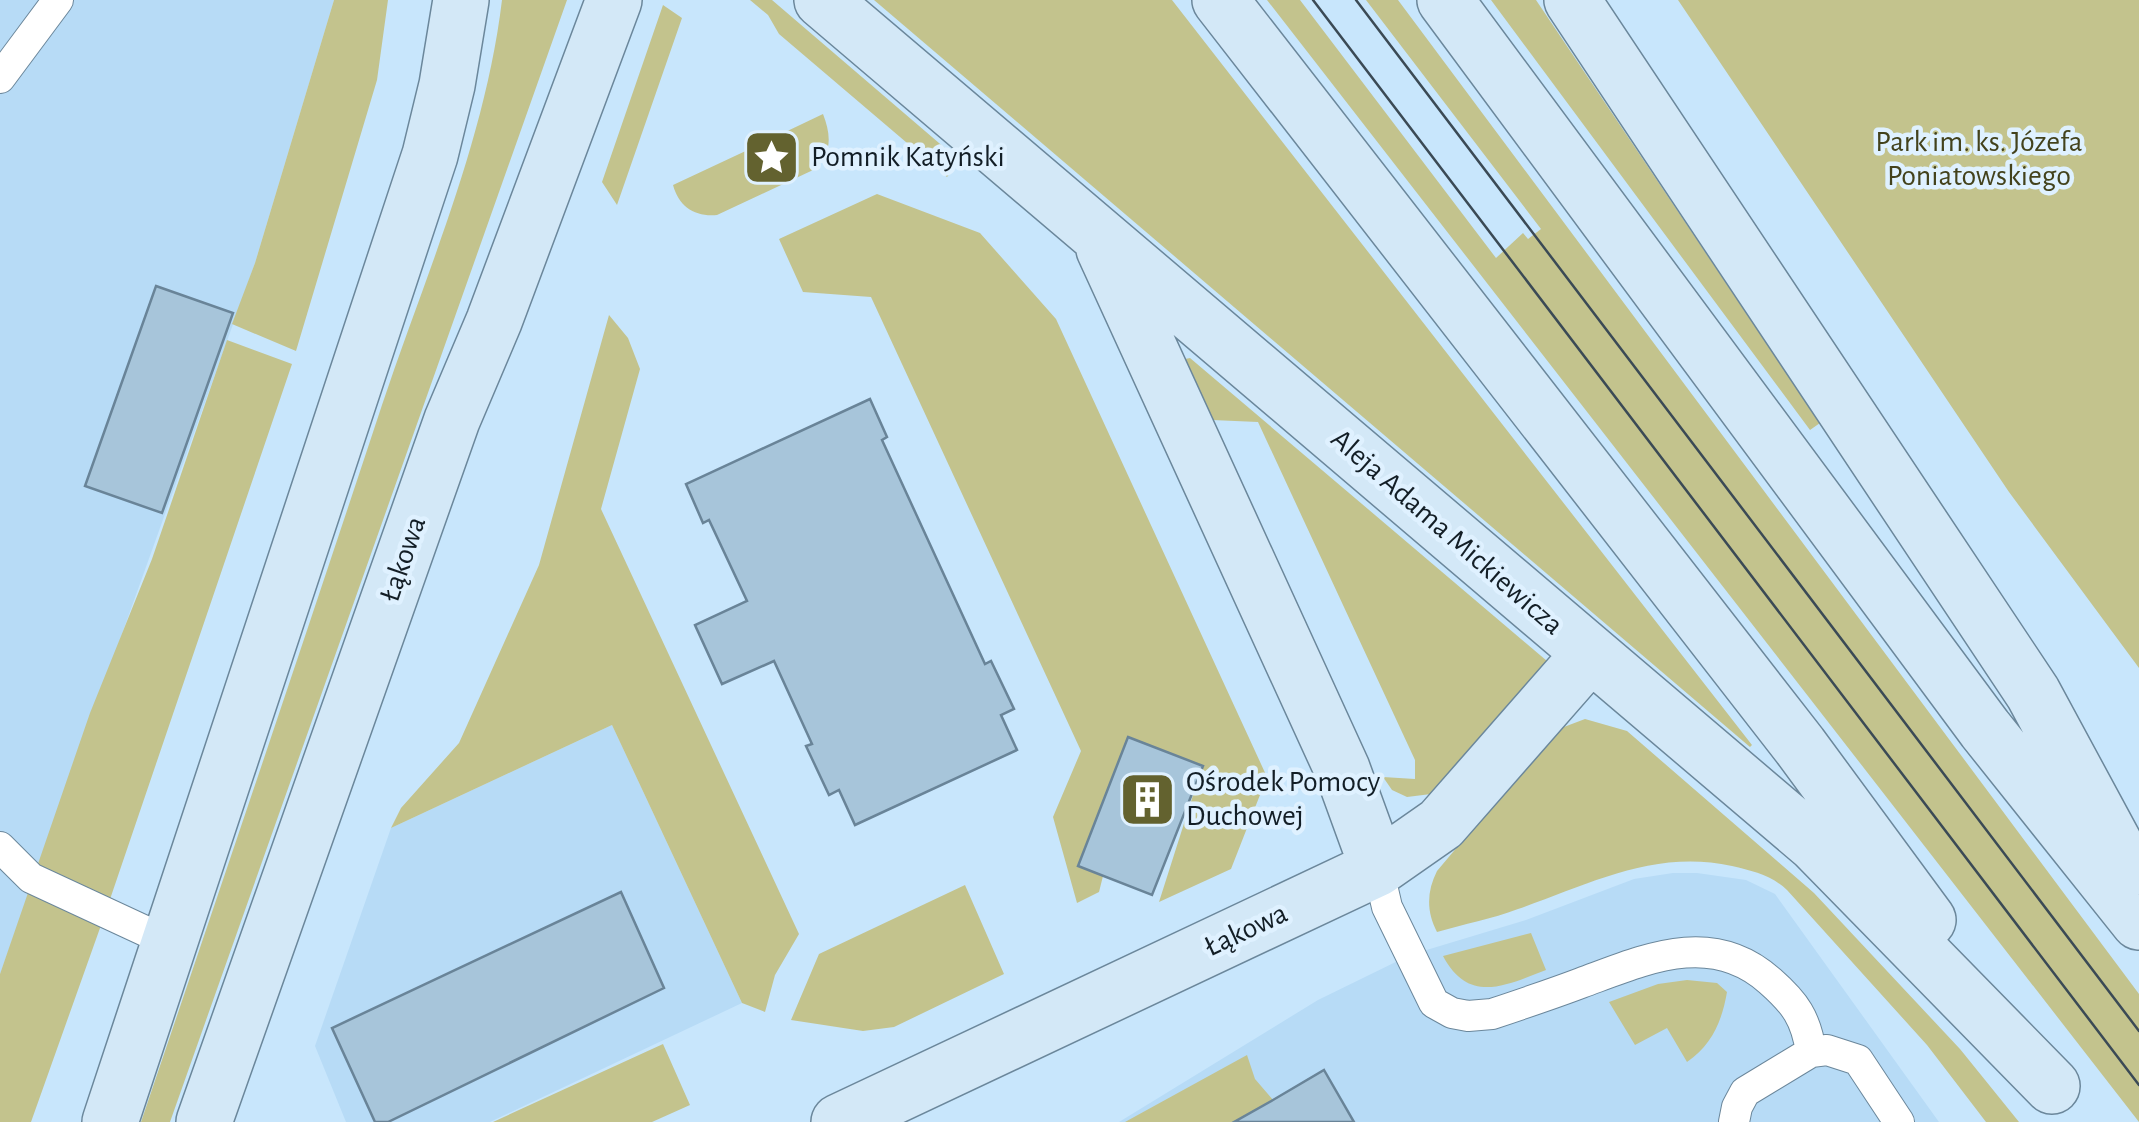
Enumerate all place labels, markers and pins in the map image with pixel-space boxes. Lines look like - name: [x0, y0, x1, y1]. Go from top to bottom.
- place icon: Pomnik Katyński: [742, 127, 802, 187]
- place label: Pomnik Katyński: [811, 142, 1005, 172]
- place label: Ośrodek Pomocy Duchowej: [1186, 767, 1381, 831]
- building icon: Ośrodek Pomocy Duchowej: [1117, 769, 1177, 829]

